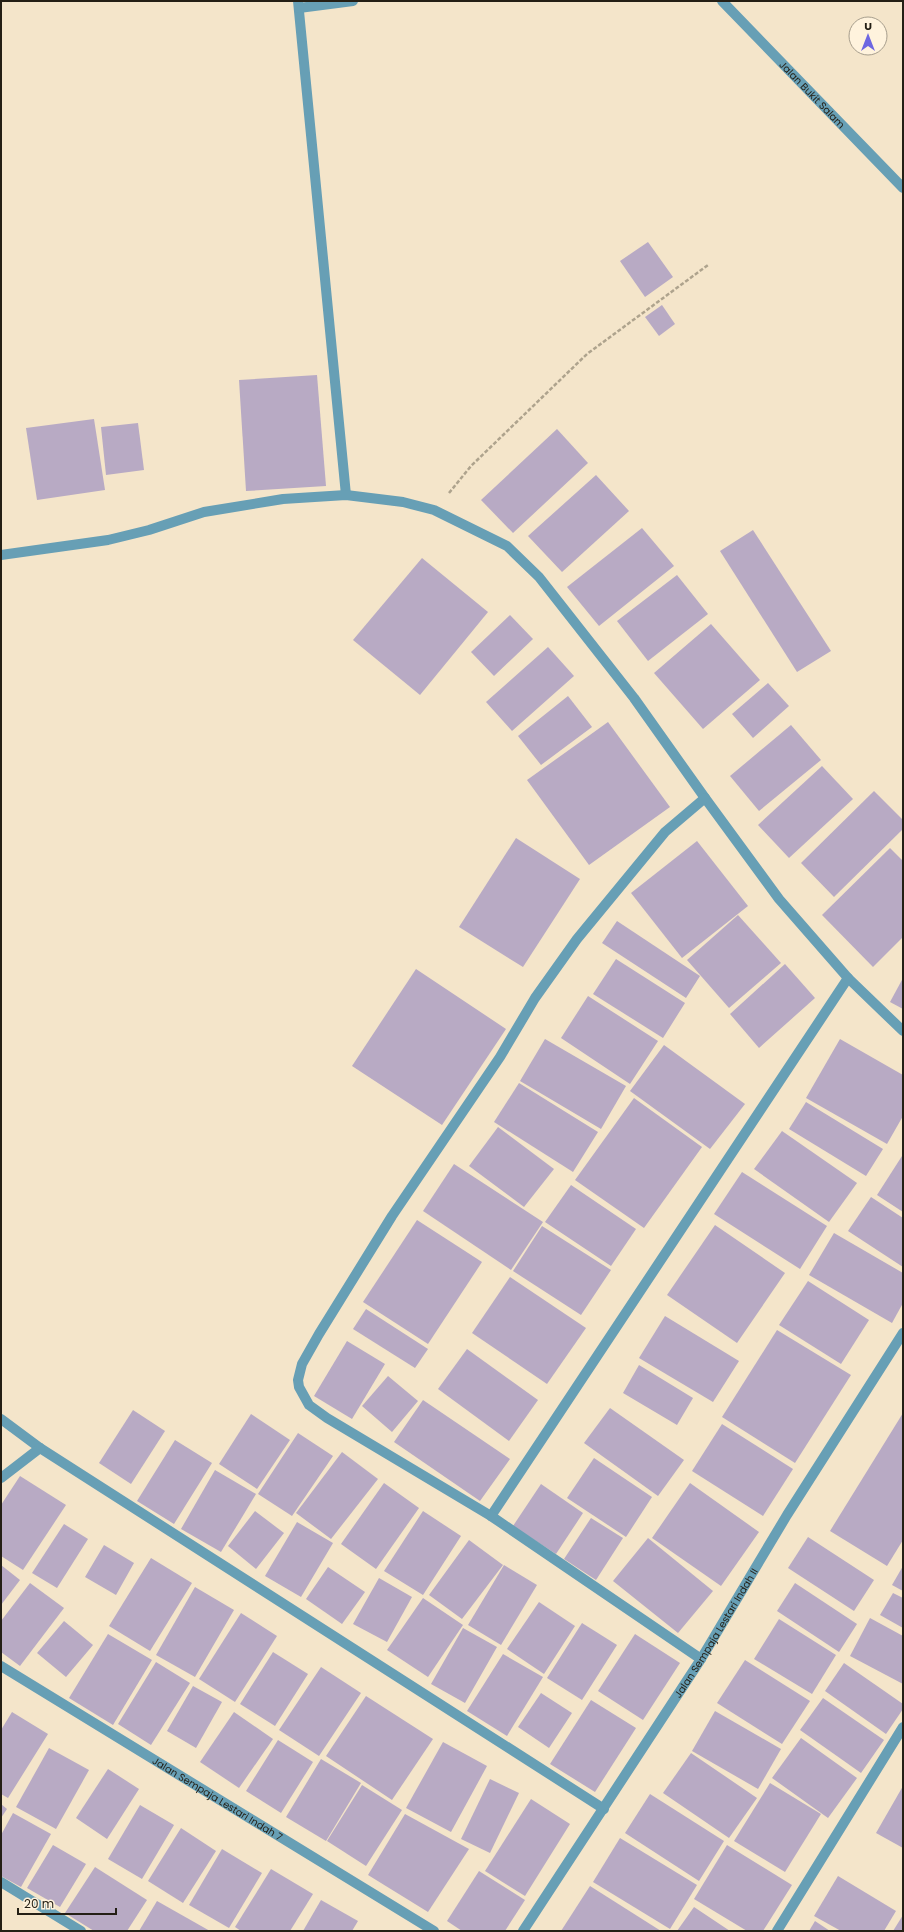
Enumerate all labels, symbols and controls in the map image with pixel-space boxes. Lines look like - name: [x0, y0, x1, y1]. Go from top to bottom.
- north arrow: [848, 16, 888, 56]
- text: U: [864, 18, 872, 34]
- street label: Jalan Bukit Salam: [776, 58, 848, 132]
- street label: Jalan Sempaja Lestari Indah II: [671, 1565, 762, 1701]
- street label: Jalan Sempaja Lestari Indah 7: [149, 1753, 286, 1845]
- scale bar: [18, 1890, 116, 1916]
- text: 20 m: [24, 1895, 54, 1912]

